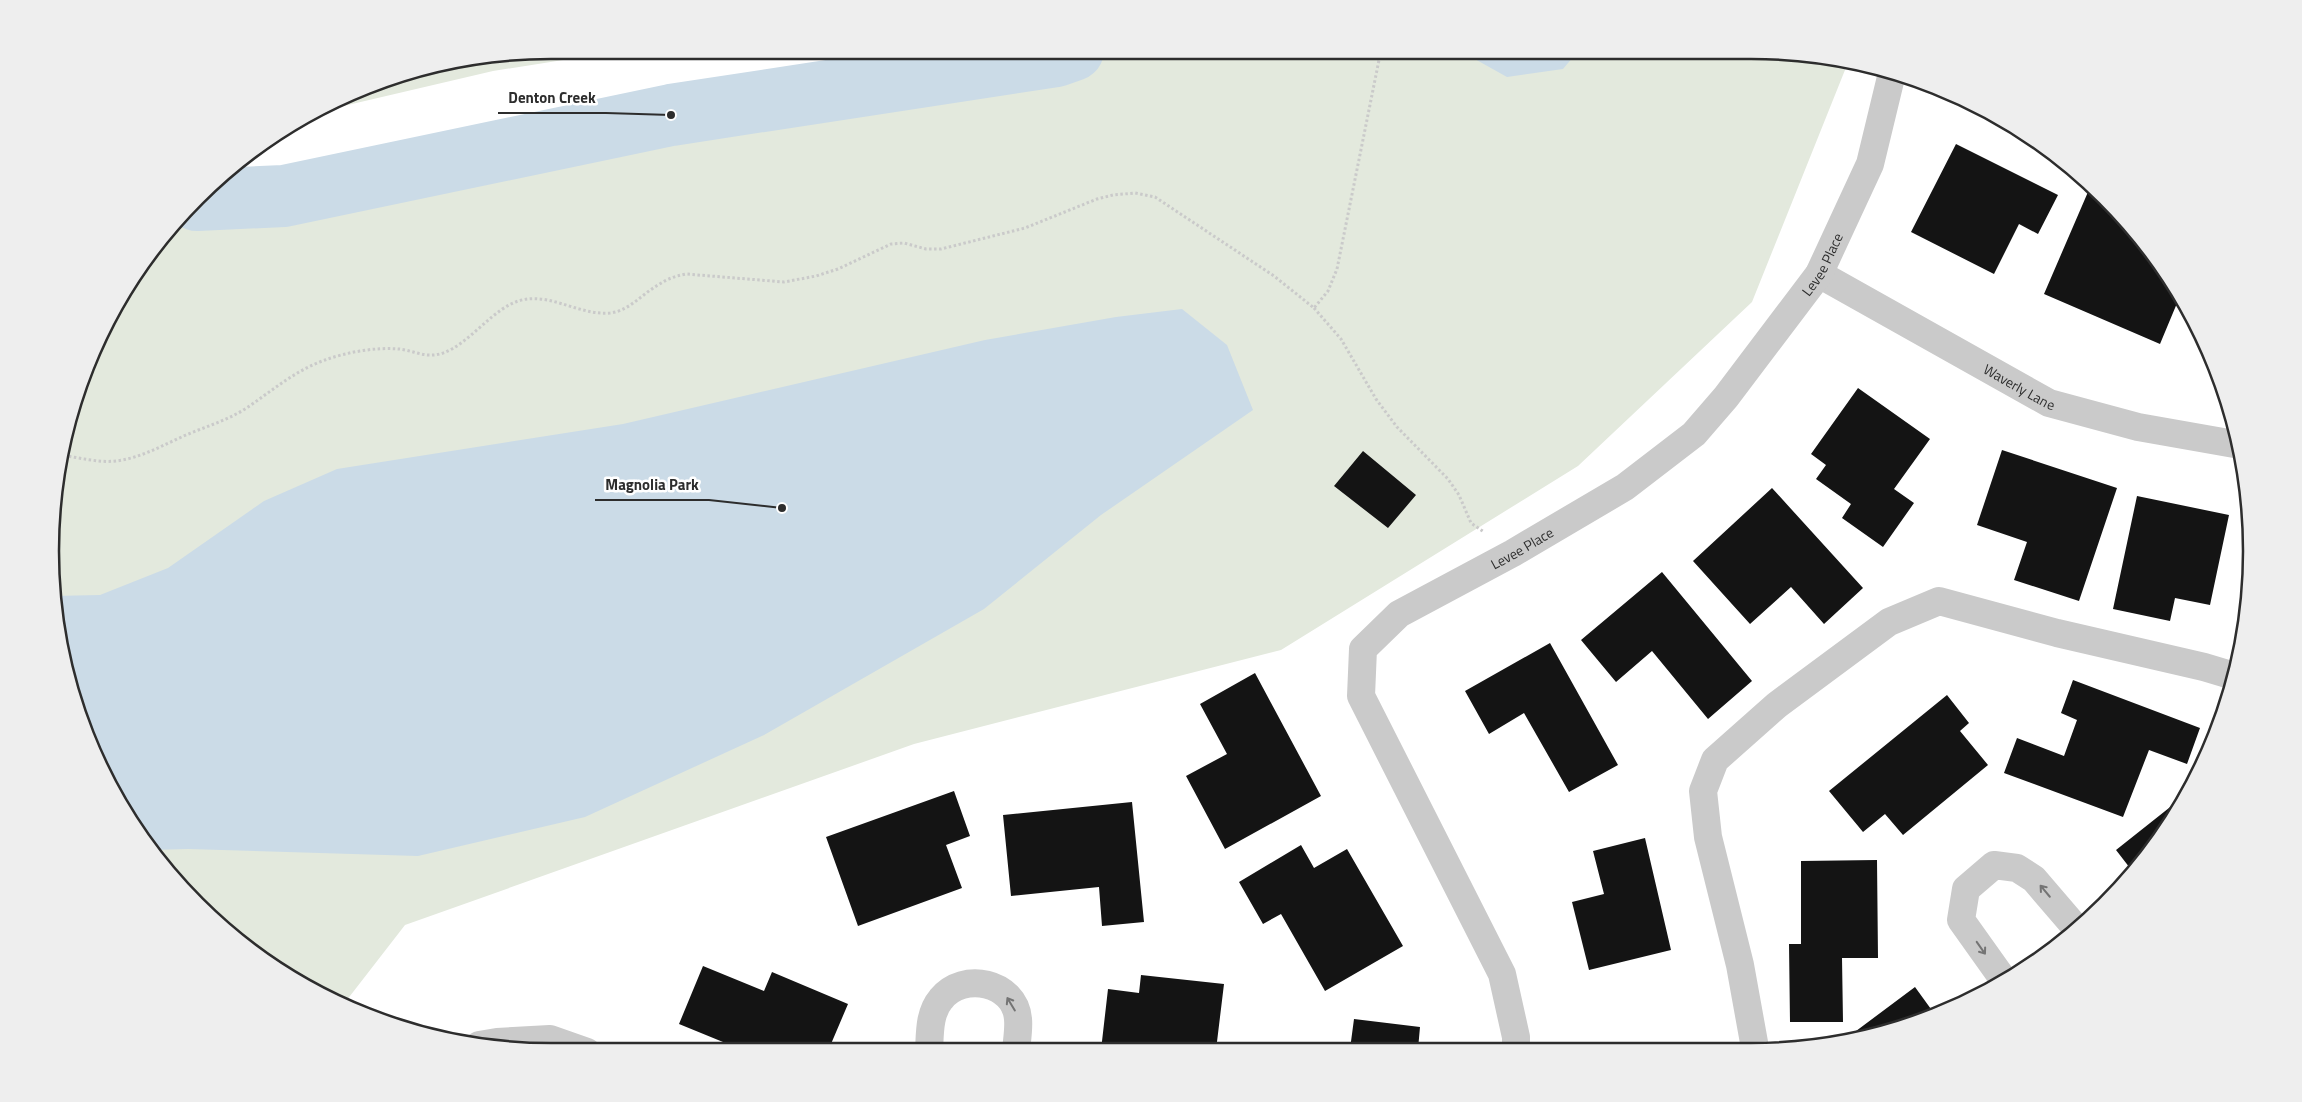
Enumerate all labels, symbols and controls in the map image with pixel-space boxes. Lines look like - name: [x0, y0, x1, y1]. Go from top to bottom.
- callout: Denton Creek: [498, 83, 606, 113]
- text: Denton Creek: [508, 86, 596, 109]
- street label: Levee Place: [1796, 229, 1847, 300]
- street label: Waverly Lane: [1980, 358, 2057, 415]
- callout: Magnolia Park: [595, 470, 709, 500]
- text: Magnolia Park: [605, 473, 699, 496]
- street label: Levee Place: [1487, 521, 1557, 574]
- one-way arrow: [2039, 885, 2050, 898]
- one-way arrow: [1976, 941, 1986, 955]
- one-way arrow: [1006, 997, 1016, 1011]

